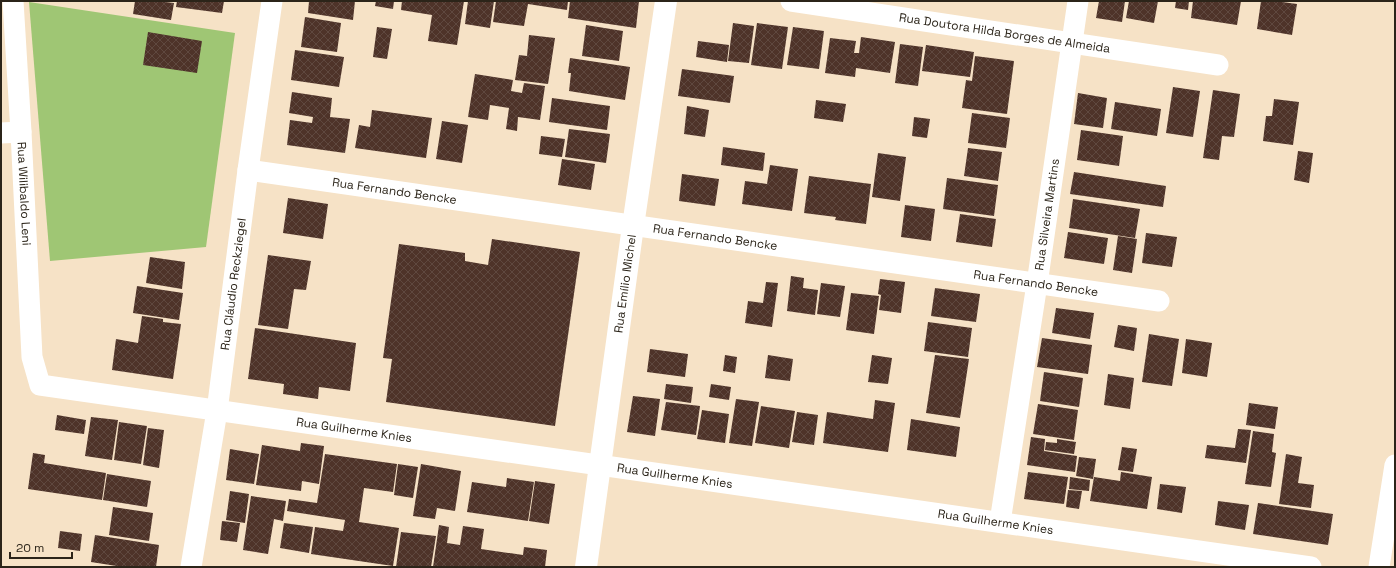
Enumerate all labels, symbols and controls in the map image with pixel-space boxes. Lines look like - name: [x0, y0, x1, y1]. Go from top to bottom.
- street label: Rua Doutora Hilda Borges de Almeida: [898, 9, 1111, 57]
- street label: Rua Wilibaldo Leni: [13, 141, 35, 246]
- street label: Rua Silveira Martins: [1031, 158, 1063, 272]
- street label: Rua Fernando Bencke: [331, 174, 458, 208]
- street label: Rua Cláudio Reckziegel: [217, 217, 250, 351]
- street label: Rua Fernando Bencke: [652, 220, 779, 254]
- street label: Rua Emílio Michel: [610, 233, 640, 334]
- street label: Rua Fernando Bencke: [973, 266, 1099, 300]
- street label: Rua Guilherme Knies: [295, 414, 413, 446]
- street label: Rua Guilherme Knies: [616, 460, 734, 492]
- street label: Rua Guilherme Knies: [937, 506, 1055, 538]
- scale bar: [10, 534, 72, 560]
- text: 20 m: [16, 540, 44, 556]

